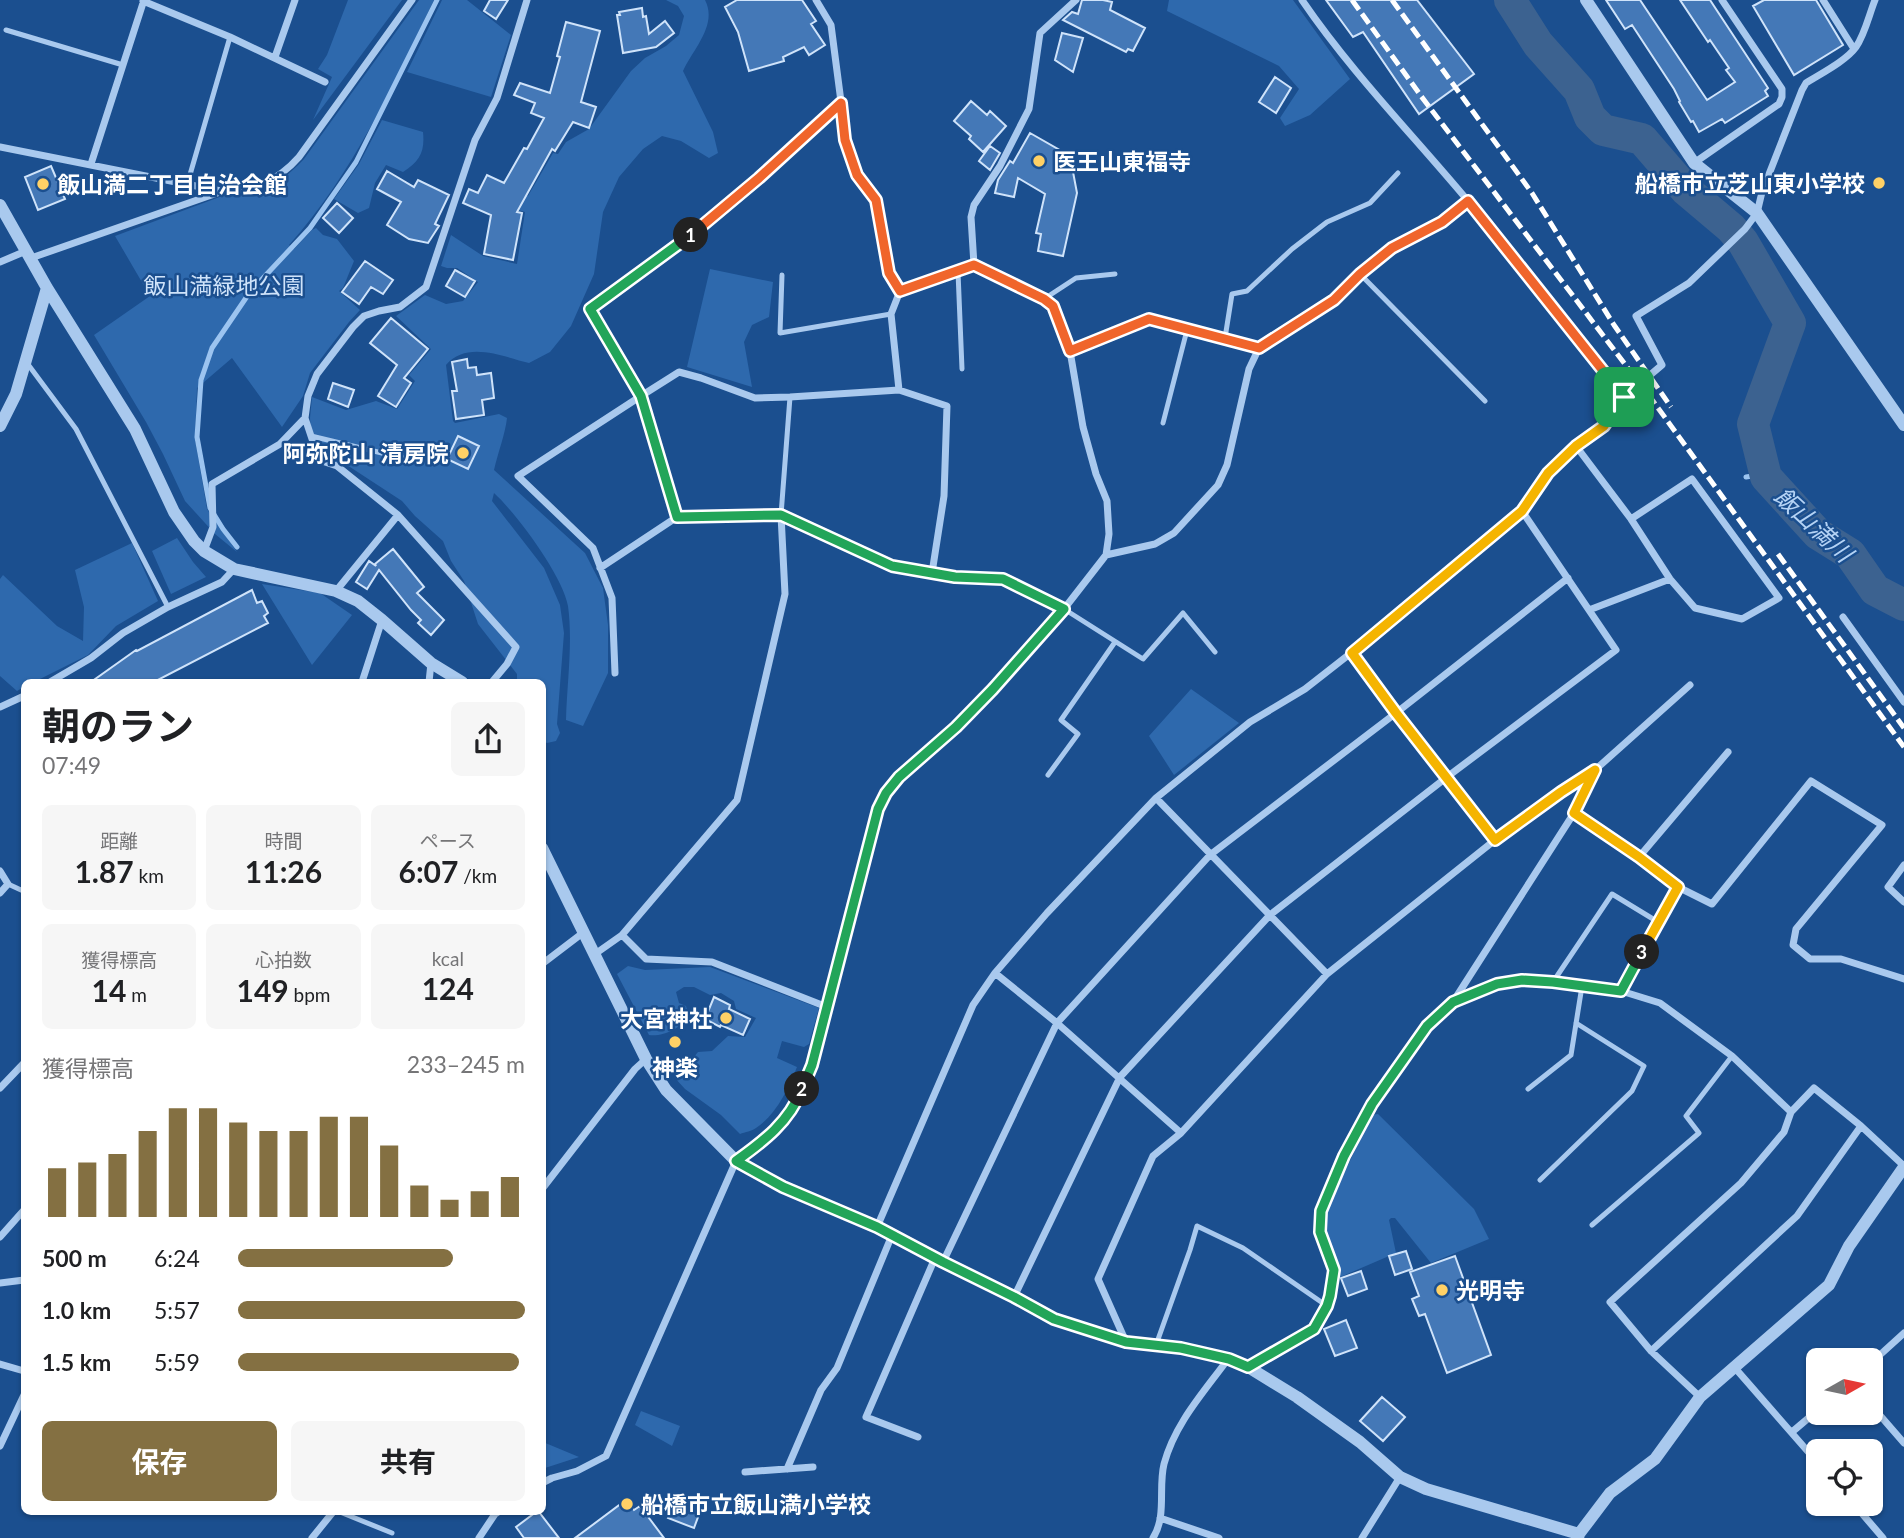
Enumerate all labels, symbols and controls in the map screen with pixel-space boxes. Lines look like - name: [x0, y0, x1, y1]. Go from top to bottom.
- place label: 医王山東福寺: [1053, 147, 1191, 175]
- marker: 医王山東福寺: [1031, 153, 1047, 169]
- place label: 船橋市立芝山東小学校: [1635, 169, 1865, 197]
- place label: 飯山満二丁目自治会館: [57, 170, 287, 198]
- marker: 船橋市立芝山東小学校: [1871, 175, 1887, 191]
- marker: 飯山満二丁目自治会館: [35, 176, 51, 192]
- pin: 1: [674, 218, 708, 252]
- text: 1: [685, 223, 696, 246]
- park label: 飯山満緑地公園: [144, 271, 305, 299]
- pin: [1594, 367, 1654, 427]
- icon: arrive: [1605, 378, 1643, 416]
- place label: 阿弥陀山 清房院: [282, 439, 449, 467]
- marker: 阿弥陀山 清房院: [455, 445, 471, 461]
- water label: 飯山満川: [1769, 481, 1861, 569]
- text: 朝のラン: [42, 702, 194, 748]
- button: share: [451, 702, 525, 776]
- text: 07:49: [42, 751, 101, 779]
- text: 距離: [100, 829, 138, 852]
- text: 時間: [264, 829, 303, 852]
- text: ペース: [420, 829, 476, 852]
- text: 1.87: [74, 853, 134, 889]
- text: 11:26: [245, 853, 322, 889]
- text: 6:07: [398, 853, 458, 889]
- text: km: [134, 864, 164, 887]
- text: /km: [458, 864, 497, 887]
- pin: 3: [1624, 934, 1660, 970]
- text: 3: [1636, 940, 1647, 963]
- text: kcal: [432, 947, 464, 970]
- text: 獲得標高: [81, 948, 157, 971]
- text: 心拍数: [255, 948, 312, 971]
- text: 124: [422, 970, 474, 1006]
- text: 14: [92, 972, 126, 1008]
- text: 149: [237, 972, 289, 1008]
- text: m: [126, 983, 147, 1006]
- text: bpm: [289, 983, 330, 1006]
- place label: 大宮神社: [620, 1004, 712, 1032]
- marker: 大宮神社: [718, 1010, 734, 1026]
- marker: 神楽: [667, 1034, 683, 1050]
- text: 233–245 m: [407, 1050, 525, 1078]
- place label: 神楽: [652, 1053, 698, 1081]
- text: 獲得標高: [42, 1054, 134, 1082]
- pin: 2: [784, 1072, 820, 1106]
- text: 2: [796, 1077, 807, 1100]
- text: 500 m: [42, 1244, 107, 1272]
- text: 6:24: [154, 1244, 200, 1272]
- place label: 光明寺: [1456, 1276, 1525, 1304]
- marker: 光明寺: [1434, 1282, 1450, 1298]
- text: 1.0 km: [42, 1296, 111, 1324]
- text: 5:57: [154, 1296, 200, 1324]
- text: 1.5 km: [42, 1348, 111, 1376]
- text: 5:59: [154, 1348, 200, 1376]
- north arrow: [1806, 1348, 1883, 1424]
- map controls: [1806, 1348, 1883, 1516]
- button: 保存: [42, 1421, 277, 1501]
- button: 共有: [291, 1421, 525, 1501]
- button: locate: [1806, 1439, 1883, 1516]
- place label: 船橋市立飯山満小学校: [641, 1490, 871, 1518]
- marker: 船橋市立飯山満小学校: [619, 1496, 635, 1512]

